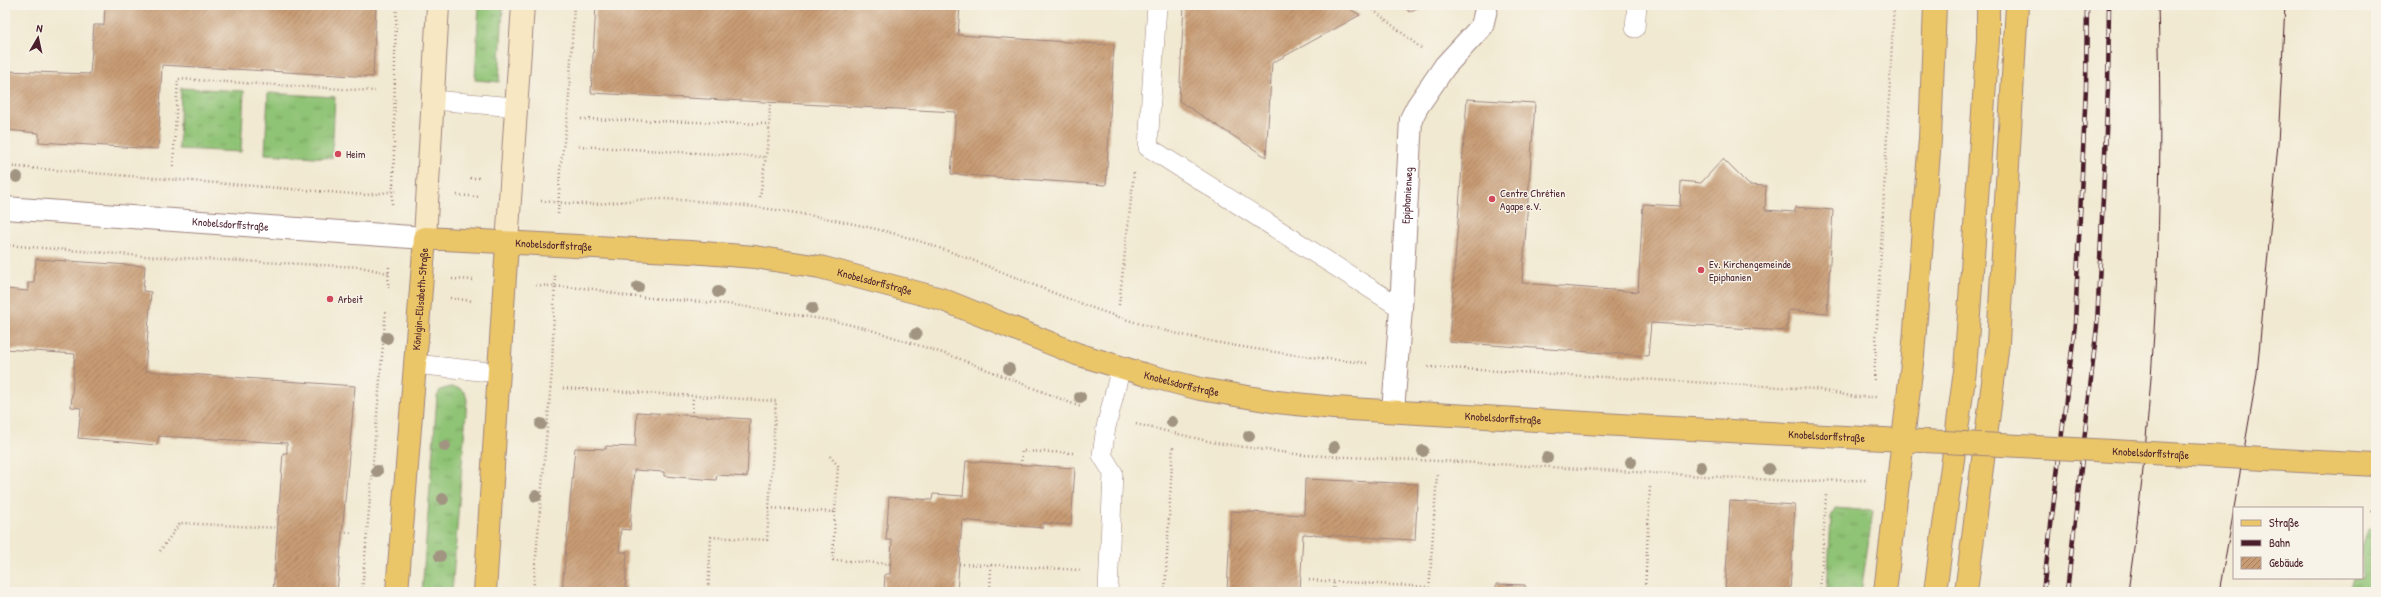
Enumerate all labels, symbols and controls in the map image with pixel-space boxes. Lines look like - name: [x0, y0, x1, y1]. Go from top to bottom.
- north arrow: [18, 18, 58, 58]
- text: N: [36, 21, 44, 36]
- place label: Heim: [346, 147, 366, 161]
- marker: Heim: [333, 149, 343, 159]
- street label: Epiphanienweg: [1398, 167, 1415, 224]
- place label: Centre Chrétien Agape e.V.: [1500, 186, 1565, 213]
- marker: Centre Chrétien Agape e.V.: [1487, 194, 1497, 204]
- street label: Knobelsdorffstraße: [192, 214, 270, 234]
- street label: Knobelsdorffstraße: [515, 236, 593, 254]
- street label: Königin-Elisabeth-Straße: [409, 247, 431, 351]
- place label: Ev. Kirchengemeinde Epiphanien: [1709, 257, 1792, 284]
- street label: Knobelsdorffstraße: [836, 265, 914, 298]
- marker: Ev. Kirchengemeinde Epiphanien: [1696, 265, 1706, 275]
- place label: Arbeit: [338, 292, 363, 306]
- marker: Arbeit: [325, 294, 335, 304]
- street label: Knobelsdorffstraße: [1142, 368, 1221, 399]
- street label: Knobelsdorffstraße: [1464, 409, 1543, 427]
- street label: Knobelsdorffstraße: [1788, 427, 1866, 445]
- street label: Knobelsdorffstraße: [2112, 444, 2190, 462]
- legend: [2233, 507, 2363, 579]
- text: Straße: [2269, 514, 2299, 531]
- text: Bahn: [2269, 534, 2290, 551]
- text: Gebäude: [2269, 554, 2304, 571]

